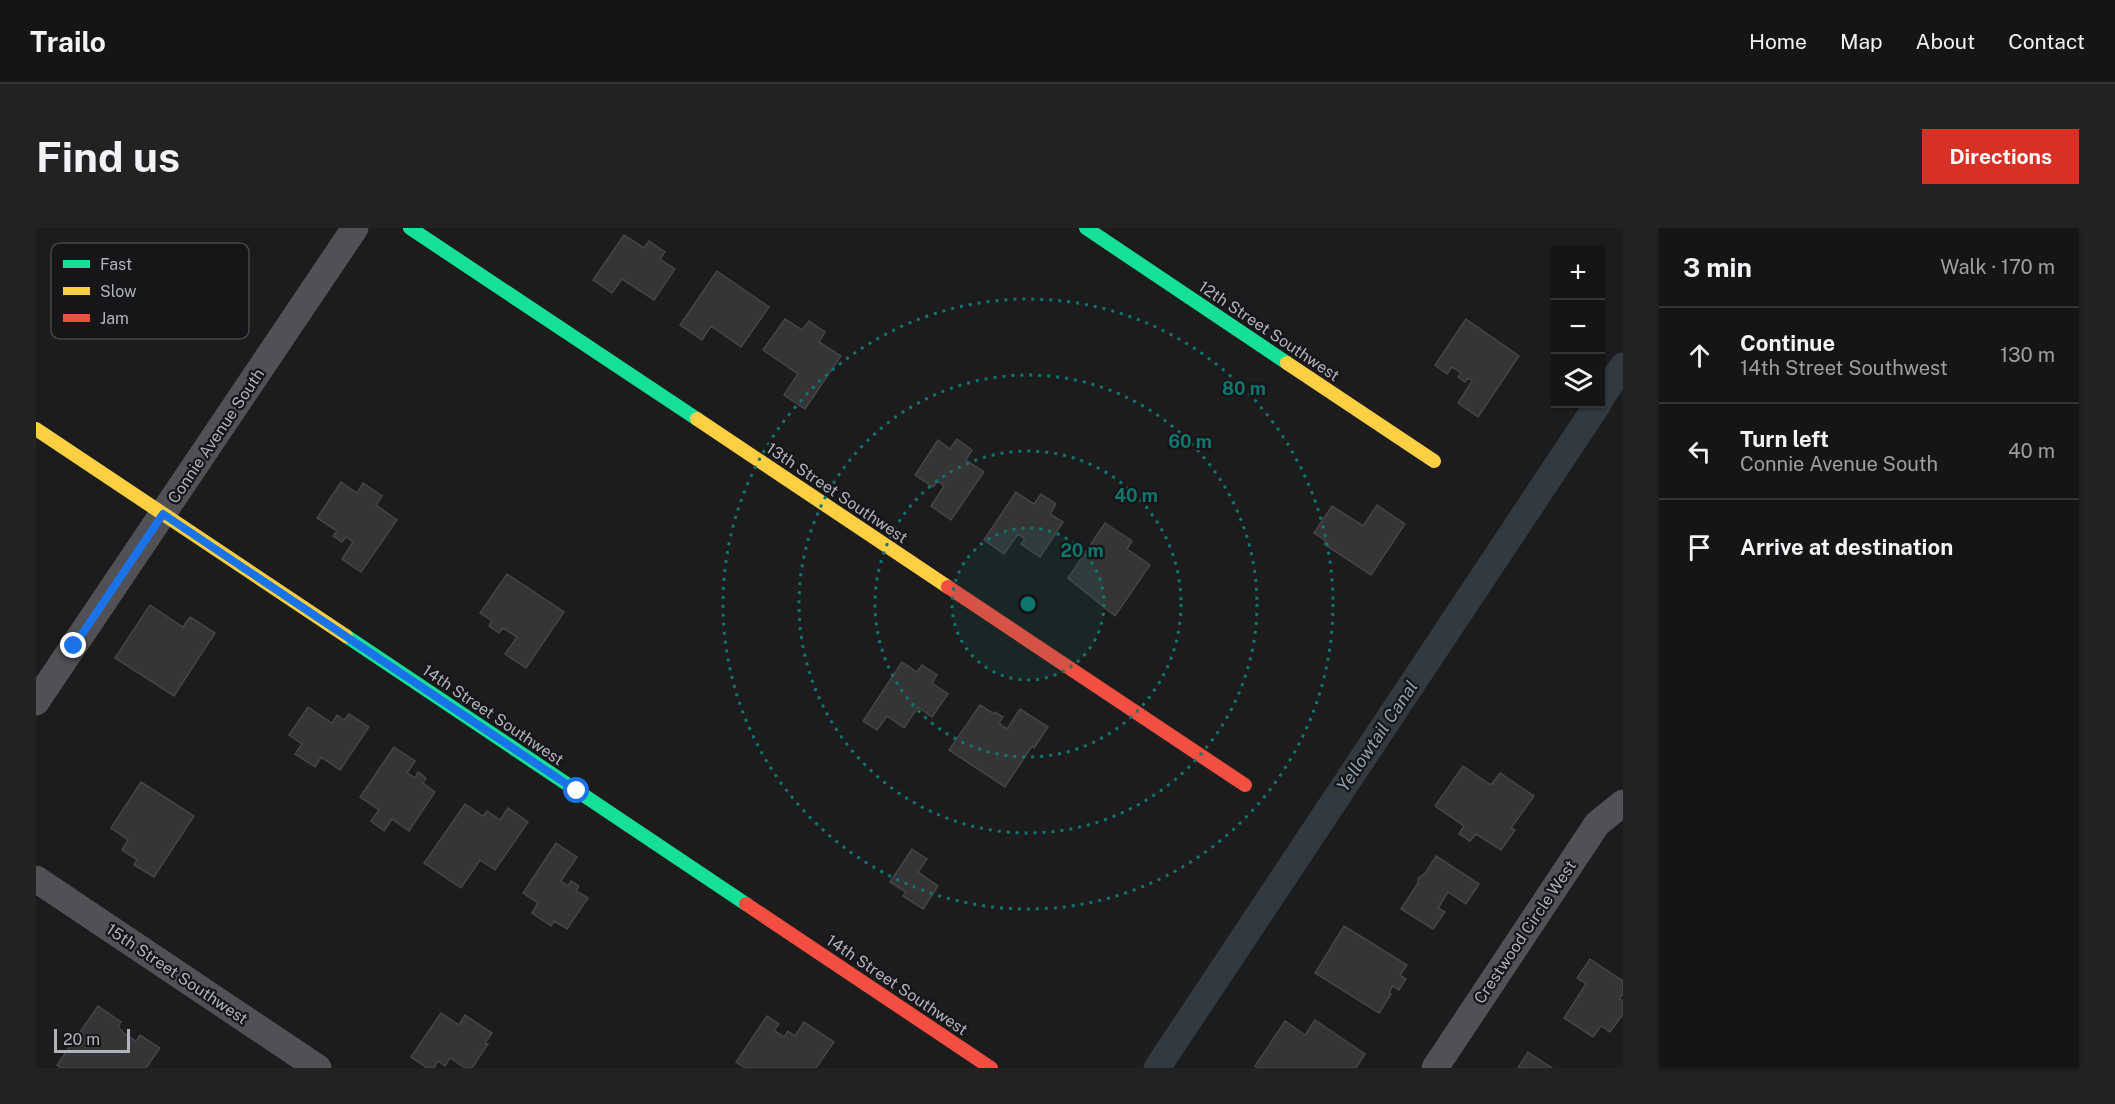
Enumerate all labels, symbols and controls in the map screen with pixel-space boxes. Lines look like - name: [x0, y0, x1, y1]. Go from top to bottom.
- text: Trailo: [30, 25, 106, 58]
- text: Home: [1749, 29, 1807, 54]
- text: Map: [1840, 29, 1883, 54]
- text: About: [1916, 29, 1975, 54]
- text: Contact: [2008, 29, 2085, 54]
- button: Directions: [1922, 129, 2079, 184]
- text: Find us: [36, 132, 180, 181]
- legend: [51, 243, 249, 339]
- map controls: [1551, 246, 1605, 408]
- button: +: [1551, 246, 1605, 300]
- text: 3 min: [1683, 252, 1752, 283]
- text: Fast: [100, 255, 132, 274]
- text: Walk · 170 m: [1940, 255, 2055, 279]
- street label: 12th Street Southwest: [1195, 277, 1343, 385]
- text: Slow: [100, 282, 137, 301]
- button: −: [1551, 300, 1605, 354]
- text: Jam: [100, 309, 129, 328]
- text: Continue: [1740, 330, 1835, 356]
- icon: ahead: [1683, 339, 1716, 372]
- text: 130 m: [2000, 343, 2055, 367]
- button: layers: [1551, 354, 1605, 408]
- text: 14th Street Southwest: [1740, 356, 1948, 380]
- street label: Connie Avenue South: [164, 365, 268, 507]
- text: 80 m: [1222, 378, 1266, 399]
- text: Turn left: [1740, 426, 1829, 452]
- text: 60 m: [1168, 431, 1212, 452]
- icon: left: [1683, 435, 1716, 468]
- street label: 13th Street Southwest: [763, 439, 911, 547]
- text: 40 m: [2008, 439, 2055, 463]
- text: Connie Avenue South: [1740, 452, 1938, 476]
- text: 40 m: [1114, 485, 1158, 506]
- icon: arrive: [1683, 531, 1716, 564]
- text: Arrive at destination: [1740, 534, 1953, 560]
- text: 20 m: [1060, 540, 1104, 561]
- centre of rings: [1018, 594, 1038, 614]
- route end: [60, 632, 86, 658]
- street label: 14th Street Southwest: [419, 661, 567, 769]
- water label: Yellowtail Canal: [1332, 677, 1422, 795]
- route start: [563, 777, 589, 803]
- street label: Crestwood Circle West: [1470, 857, 1580, 1007]
- street label: 15th Street Southwest: [103, 920, 251, 1028]
- street label: 14th Street Southwest: [823, 931, 971, 1039]
- scale bar: [54, 1026, 130, 1054]
- text: 20 m: [63, 1030, 100, 1049]

